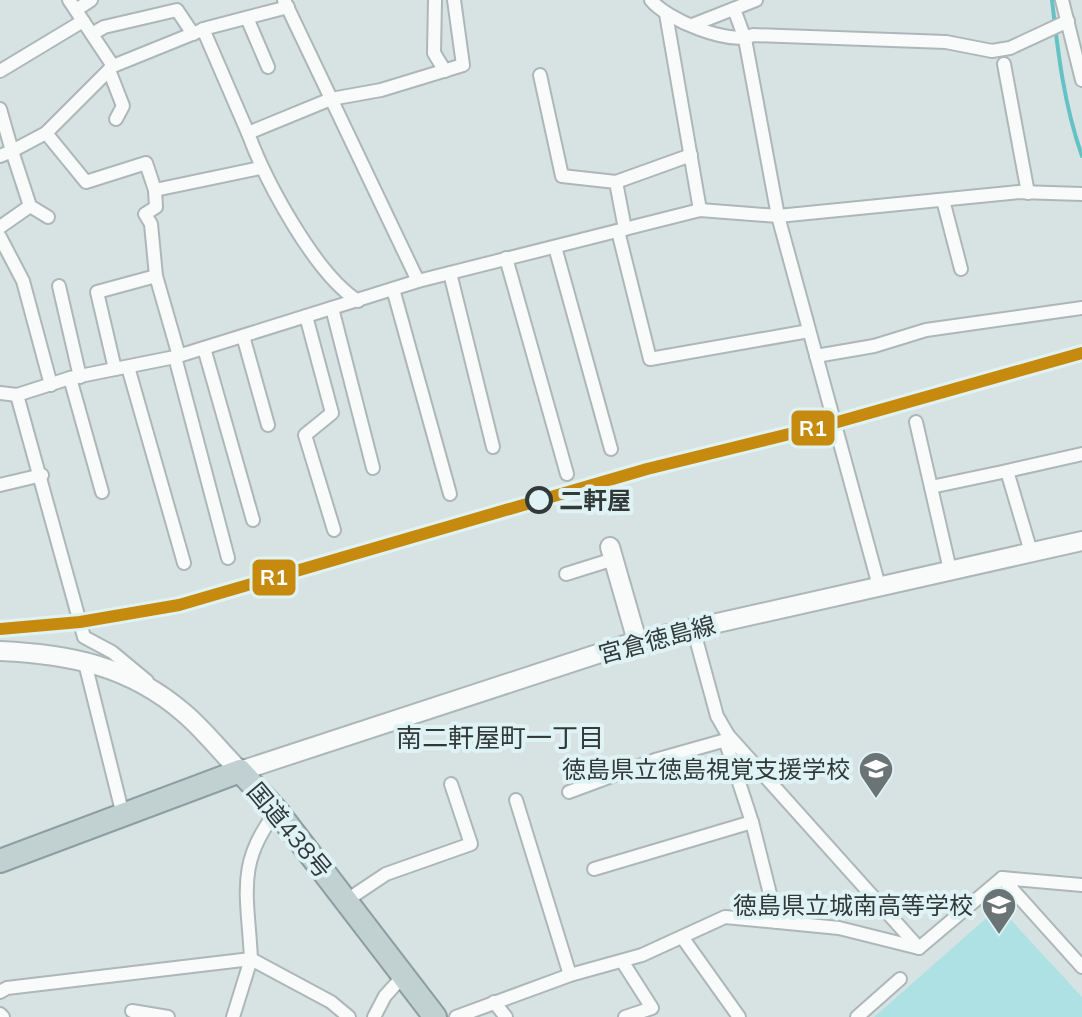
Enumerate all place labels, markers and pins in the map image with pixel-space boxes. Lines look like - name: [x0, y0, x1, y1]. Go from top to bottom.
- place label: 二軒屋: [559, 485, 631, 515]
- marker: 二軒屋: [526, 487, 552, 513]
- school or university icon: 徳島県立徳島視覚支援学校: [857, 750, 895, 800]
- place label: 徳島県立徳島視覚支援学校: [562, 754, 850, 784]
- school or university icon: 徳島県立城南高等学校: [980, 886, 1018, 936]
- place label: 徳島県立城南高等学校: [733, 890, 973, 920]

